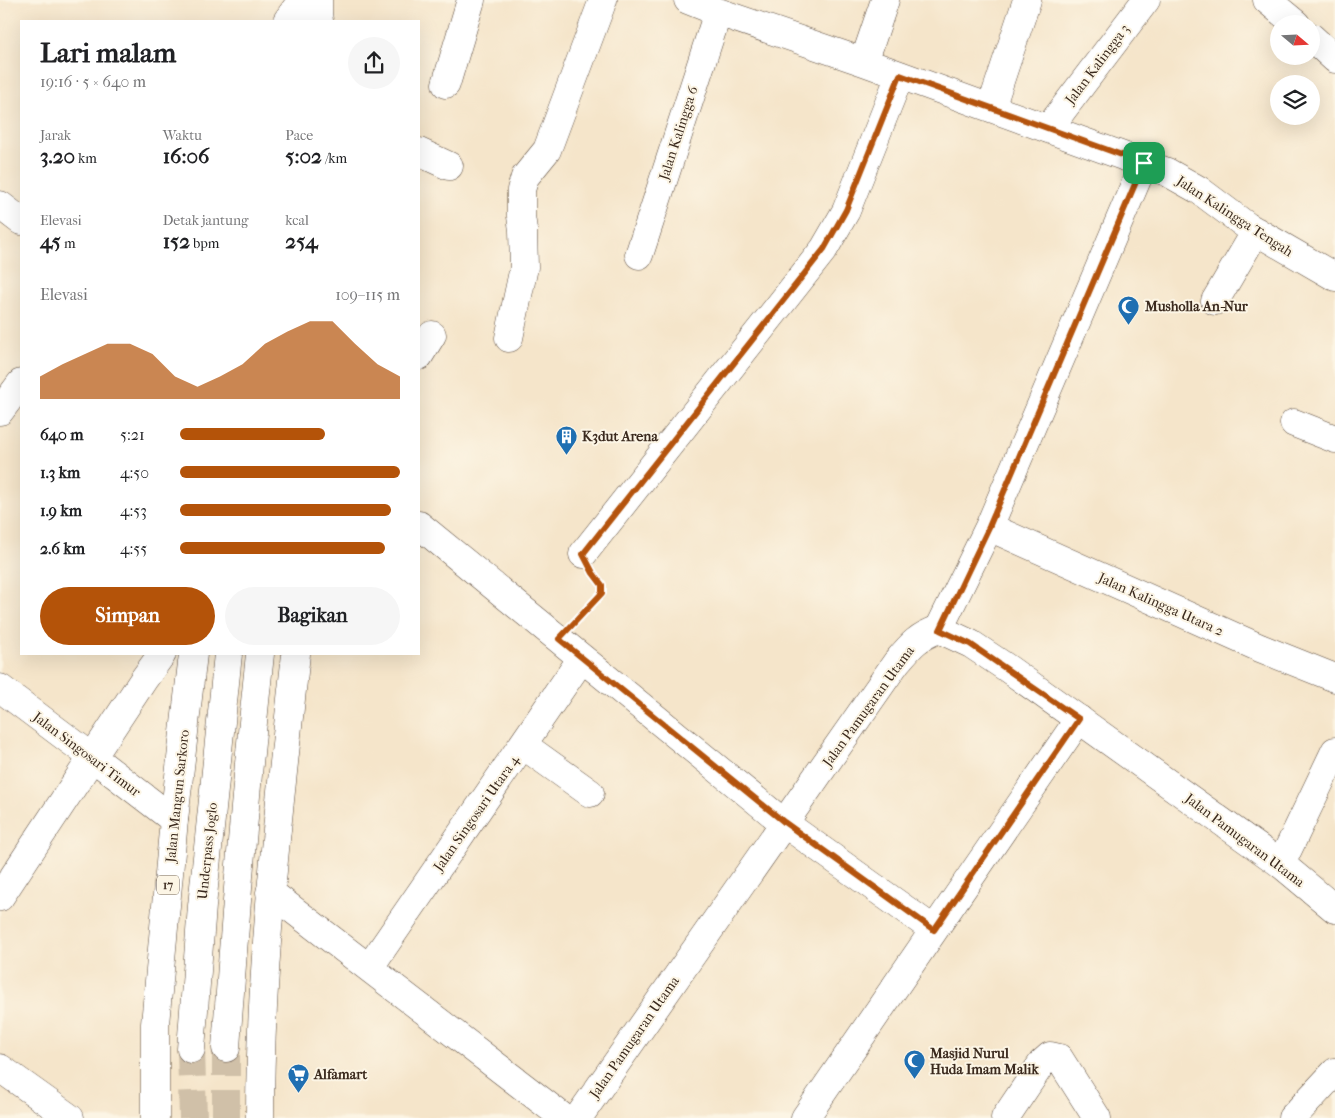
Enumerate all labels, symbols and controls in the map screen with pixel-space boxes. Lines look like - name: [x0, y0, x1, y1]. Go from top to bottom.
- north arrow: [1270, 15, 1320, 65]
- map controls: [1270, 15, 1320, 125]
- street label: Jalan Kalingga 3: [1061, 21, 1133, 109]
- text: Lari malam: [40, 36, 176, 69]
- button: share: [348, 37, 400, 89]
- text: 19:16 · 5 × 640 m: [40, 72, 146, 91]
- button: layers: [1270, 75, 1320, 125]
- street label: Jalan Kalingga 6: [655, 84, 702, 183]
- text: Jarak: [40, 127, 71, 144]
- text: Waktu: [163, 127, 202, 144]
- text: Pace: [285, 127, 313, 144]
- pin: [1123, 142, 1165, 184]
- text: 3.20: [40, 144, 75, 168]
- text: 16:06: [163, 144, 209, 168]
- text: 5:02: [285, 144, 322, 168]
- icon: arrive: [1130, 149, 1158, 177]
- text: km: [75, 150, 97, 167]
- text: /km: [322, 150, 347, 167]
- street label: Jalan Kalingga Tengah: [1172, 172, 1296, 261]
- text: Elevasi: [40, 212, 82, 229]
- text: Detak jantung: [163, 212, 249, 229]
- text: kcal: [285, 212, 309, 229]
- text: 45: [40, 229, 61, 253]
- text: 152: [163, 229, 190, 253]
- text: 254: [285, 229, 318, 253]
- text: m: [61, 235, 76, 252]
- text: bpm: [190, 235, 219, 252]
- text: Elevasi: [40, 285, 88, 304]
- text: 109–115 m: [335, 285, 400, 304]
- mosque icon: Musholla An-Nur: [1117, 294, 1141, 325]
- place label: Musholla An-Nur: [1144, 298, 1249, 315]
- building icon: K3dut Arena: [554, 424, 578, 455]
- text: 640 m: [40, 425, 84, 444]
- text: 5:21: [120, 425, 145, 444]
- place label: K3dut Arena: [582, 428, 658, 445]
- text: 1.3 km: [40, 463, 80, 482]
- text: 4:50: [120, 463, 149, 482]
- text: 1.9 km: [40, 501, 82, 520]
- text: 4:53: [120, 501, 147, 520]
- text: 2.6 km: [40, 539, 85, 558]
- text: 4:55: [120, 539, 147, 558]
- street label: Jalan Kalingga Utara 2: [1095, 569, 1226, 640]
- button: Simpan: [40, 587, 215, 645]
- button: Bagikan: [225, 587, 400, 645]
- street label: Jalan Pamugaran Utama: [818, 642, 918, 771]
- street label: Jalan Singosari Timur: [29, 708, 144, 800]
- street label: Jalan Mangun Sarkoro: [162, 729, 193, 864]
- street label: Jalan Singosari Utara 4: [429, 751, 523, 875]
- street label: Jalan Pamugaran Utama: [1181, 789, 1308, 891]
- street label: Underpass Joglo: [194, 802, 221, 901]
- road number: 17: [157, 876, 179, 894]
- street label: Jalan Pamugaran Utama: [585, 973, 683, 1102]
- place label: Masjid Nurul Huda Imam Malik: [929, 1045, 1039, 1078]
- mosque icon: Masjid Nurul Huda Imam Malik: [902, 1049, 926, 1080]
- supermarket icon: Alfamart: [286, 1062, 310, 1093]
- place label: Alfamart: [313, 1066, 368, 1083]

